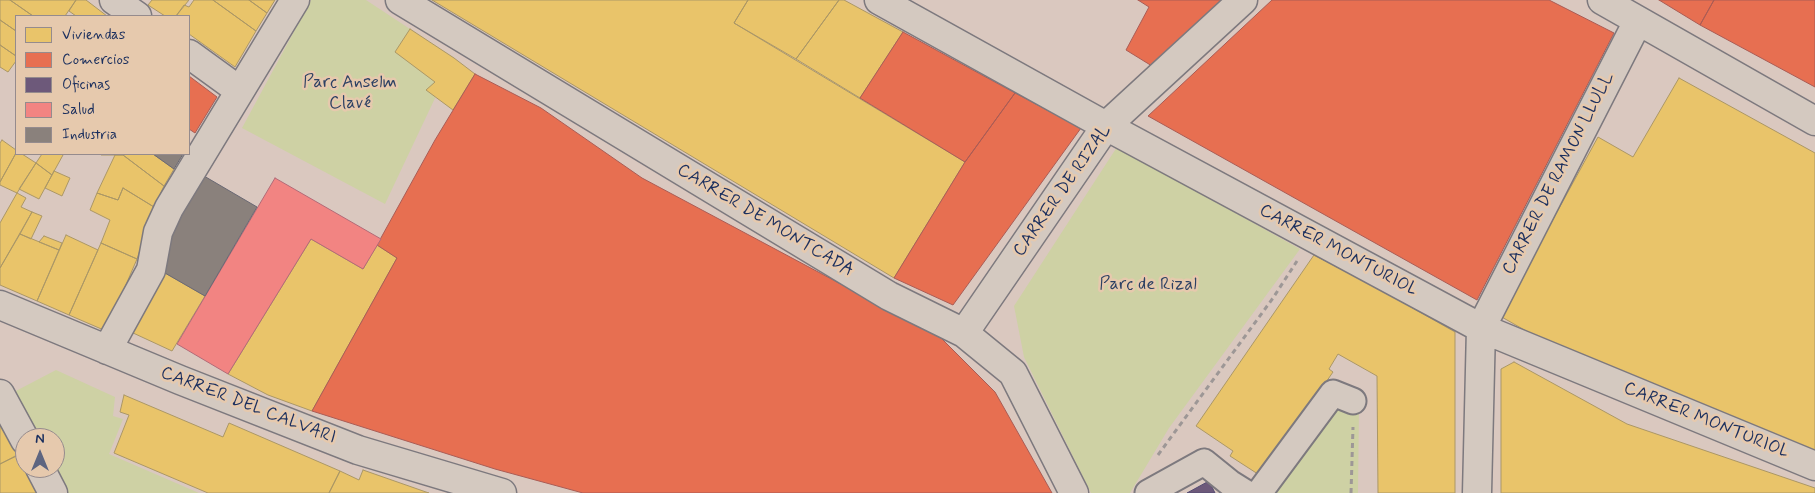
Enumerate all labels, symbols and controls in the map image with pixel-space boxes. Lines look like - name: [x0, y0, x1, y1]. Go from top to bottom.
- legend: [15, 15, 190, 155]
- text: Viviendas: [62, 25, 126, 45]
- text: Comercios: [62, 50, 130, 70]
- street label: CARRER DE RAMON LLULL: [1498, 69, 1620, 279]
- park label: Parc Anselm Clavé: [303, 72, 397, 115]
- text: Oficinas: [62, 75, 110, 95]
- text: Salud: [62, 100, 95, 120]
- street label: CARRER DE RIZAL: [1009, 121, 1117, 261]
- text: Industria: [62, 125, 117, 145]
- street label: CARRER DE MONTCADA: [673, 160, 857, 282]
- street label: CARRER MONTURIOL: [1255, 200, 1421, 302]
- park label: Parc de Rizal: [1099, 274, 1197, 296]
- street label: CARRER DEL CALVARI: [157, 363, 339, 449]
- street label: CARRER MONTURIOL: [1620, 378, 1792, 464]
- north arrow: [15, 428, 65, 478]
- text: N: [35, 430, 45, 448]

